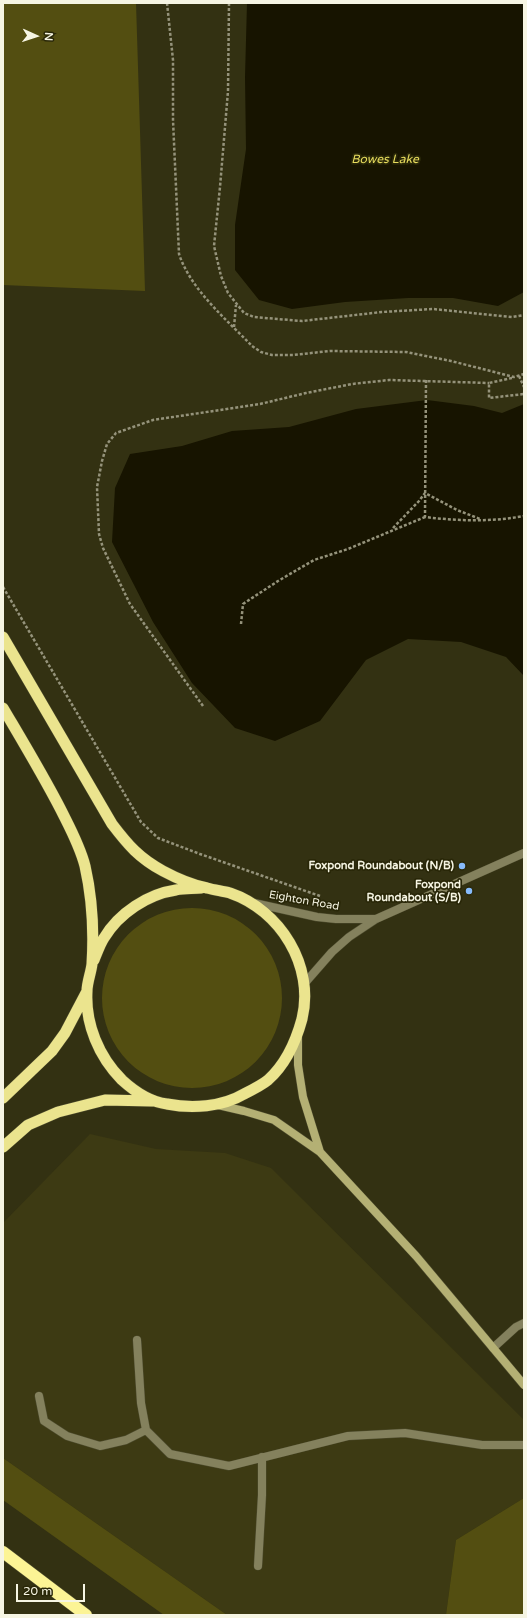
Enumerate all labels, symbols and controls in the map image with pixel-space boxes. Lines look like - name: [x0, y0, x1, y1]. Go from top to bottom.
- north arrow: [16, 16, 56, 56]
- text: N: [42, 32, 55, 41]
- water label: Bowes Lake: [351, 153, 419, 167]
- place label: Foxpond Roundabout (N/B): [308, 859, 454, 873]
- marker: Foxpond Roundabout (N/B): [457, 861, 467, 871]
- place label: Foxpond Roundabout (S/B): [367, 878, 461, 904]
- marker: Foxpond Roundabout (S/B): [464, 886, 474, 896]
- street label: Eighton Road: [268, 888, 340, 914]
- scale bar: [18, 1576, 87, 1602]
- text: 20 m: [23, 1584, 52, 1598]

